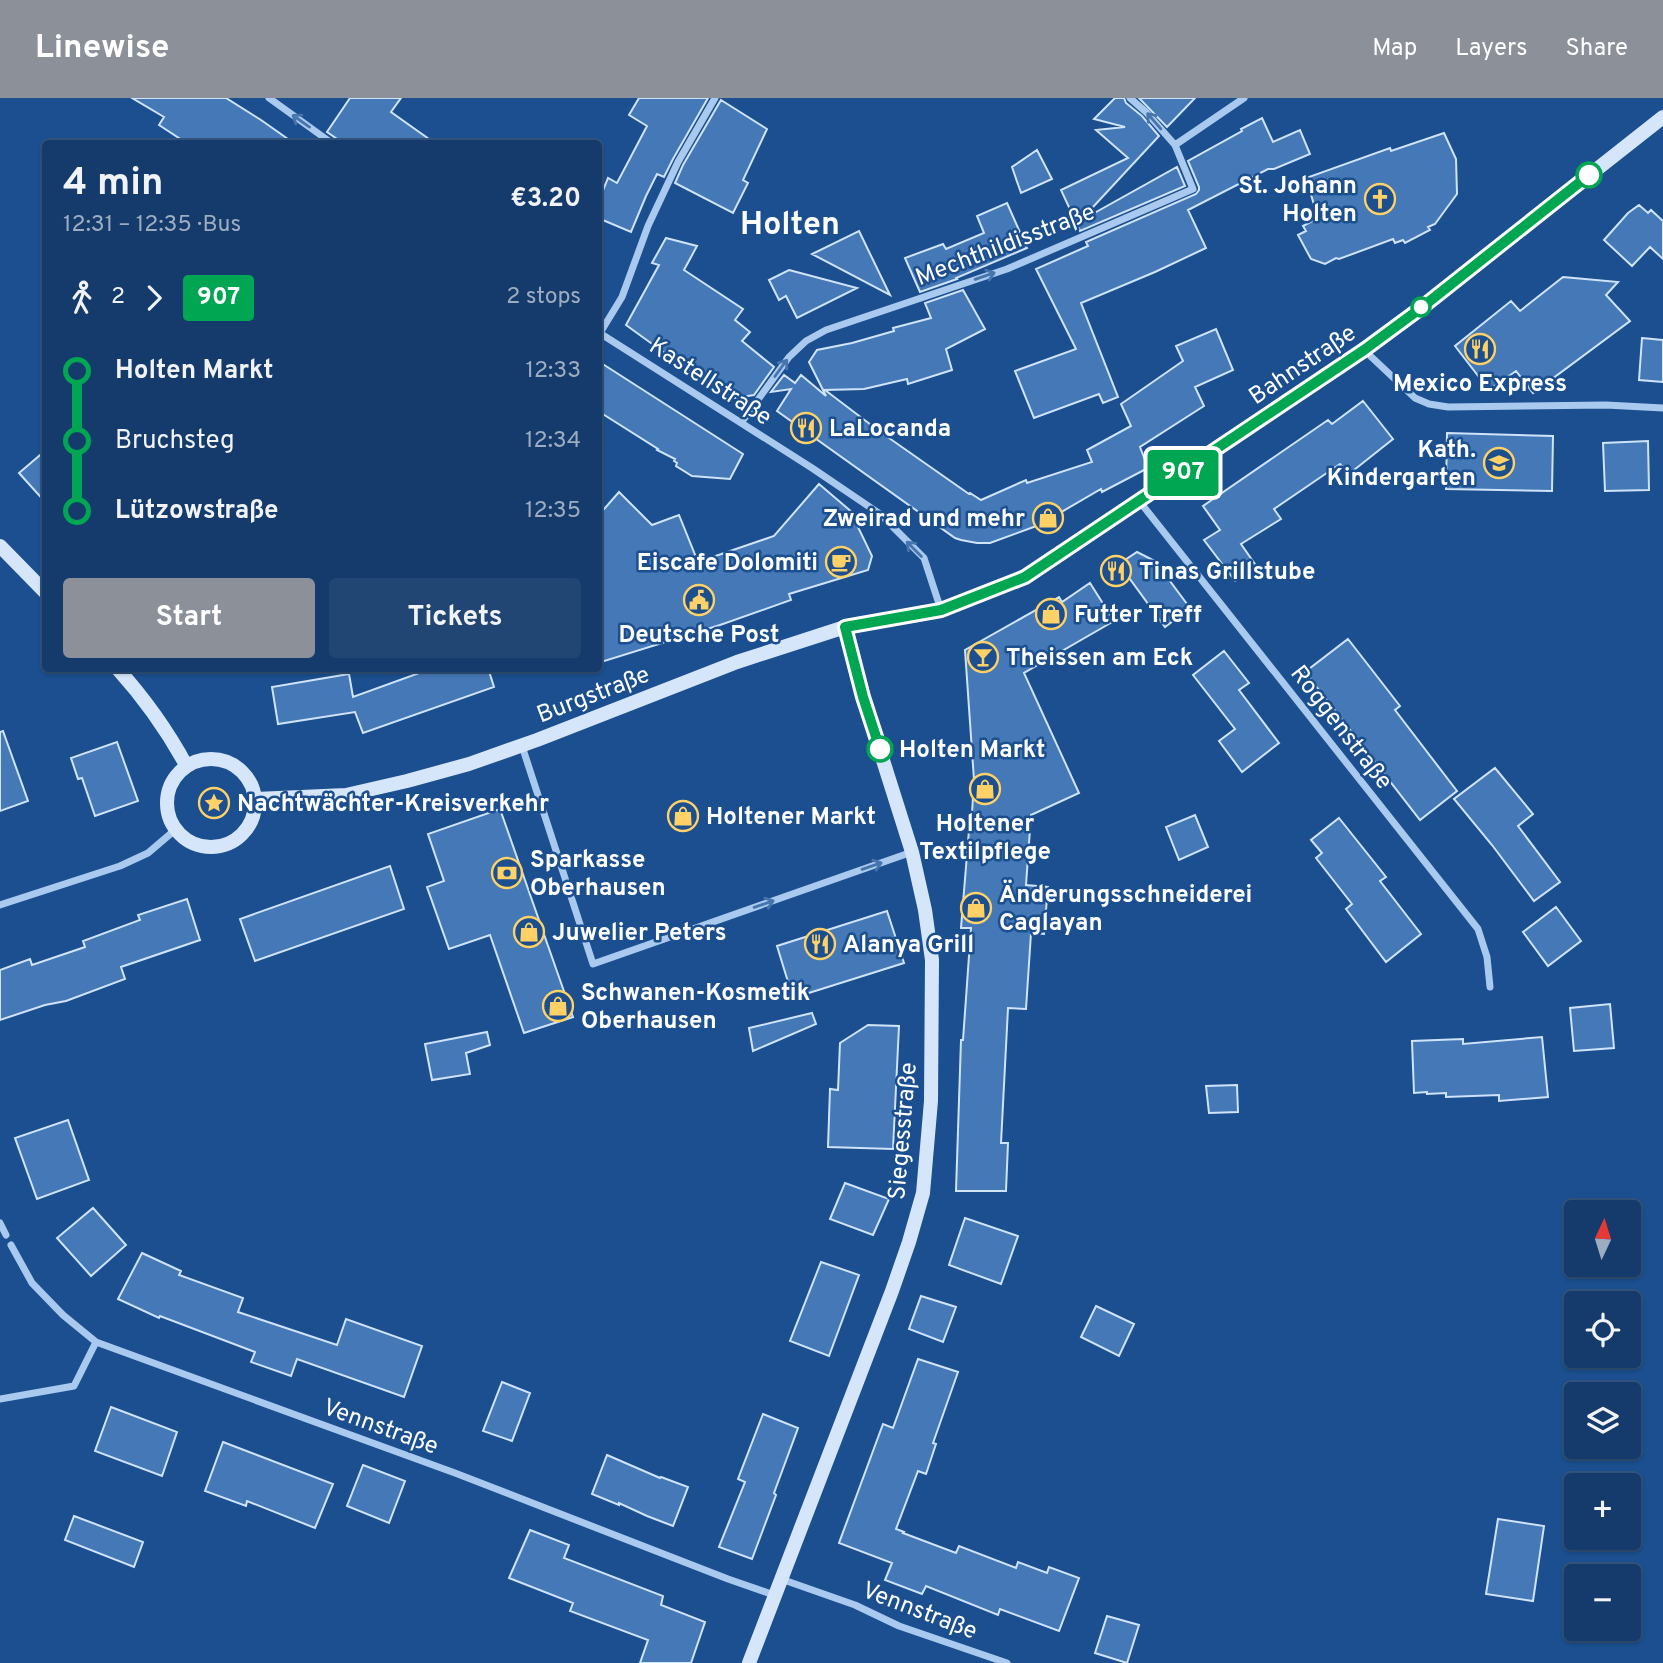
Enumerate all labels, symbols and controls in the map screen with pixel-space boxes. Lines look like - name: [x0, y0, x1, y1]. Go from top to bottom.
- text: Linewise: [35, 28, 169, 70]
- text: Map: [1372, 34, 1417, 64]
- text: Layers: [1455, 34, 1527, 64]
- text: Share: [1565, 34, 1628, 64]
- one-way arrow: [1146, 112, 1162, 130]
- one-way arrow: [292, 114, 311, 128]
- text: 4 min: [63, 160, 163, 209]
- unlabelled marker: [1576, 162, 1602, 188]
- place label: St. Johann Holten: [1238, 172, 1357, 230]
- church icon: St. Johann Holten: [1363, 182, 1397, 216]
- text: €3.20: [510, 183, 581, 216]
- street label: Mechthildisstraße: [912, 198, 1100, 294]
- district label: Holten: [740, 206, 840, 246]
- text: 12:31 – 12:35 · Bus: [63, 211, 241, 240]
- one-way arrow: [974, 269, 996, 282]
- icon: walk: [63, 279, 101, 317]
- icon: forward: [135, 279, 173, 317]
- text: 2: [111, 283, 125, 312]
- text: 907: [197, 283, 240, 313]
- text: 2 stops: [506, 283, 581, 312]
- unlabelled marker: [1411, 297, 1431, 317]
- street label: Bahnstraße: [1244, 319, 1362, 412]
- street label: Kastellstraße: [643, 332, 777, 433]
- restaurant icon: Mexico Express: [1463, 332, 1497, 366]
- text: Holten Markt: [115, 355, 274, 388]
- text: 12:33: [525, 357, 581, 386]
- one-way arrow: [774, 359, 788, 378]
- place label: Mexico Express: [1393, 370, 1567, 400]
- restaurant icon: LaLocanda: [789, 411, 823, 445]
- place label: LaLocanda: [829, 415, 951, 445]
- text: Bruchsteg: [115, 425, 235, 458]
- text: 12:34: [525, 427, 581, 456]
- place label: Kath. Kindergarten: [1327, 436, 1476, 494]
- school or university icon: Kath. Kindergarten: [1482, 446, 1516, 480]
- line badge: 907: [1143, 450, 1223, 496]
- text: 907: [1161, 458, 1205, 488]
- text: Lützowstraße: [115, 495, 279, 528]
- text: 12:35: [525, 497, 581, 526]
- shop icon: Zweirad und mehr: [1031, 501, 1065, 535]
- place label: Zweirad und mehr: [823, 505, 1025, 535]
- one-way arrow: [906, 540, 923, 557]
- cafe icon: Eiscafe Dolomiti: [824, 545, 858, 579]
- place label: Eiscafe Dolomiti: [637, 549, 818, 579]
- restaurant icon: Tinas Grillstube: [1099, 554, 1133, 588]
- place label: Tinas Grillstube: [1139, 558, 1315, 588]
- button: Start: [63, 578, 315, 658]
- button: Tickets: [329, 578, 581, 658]
- public building icon: Deutsche Post: [682, 583, 716, 617]
- shop icon: Futter Treff: [1034, 597, 1068, 631]
- place label: Futter Treff: [1074, 601, 1202, 631]
- place label: Deutsche Post: [618, 621, 780, 651]
- bar icon: Theissen am Eck: [966, 640, 1000, 674]
- place label: Theissen am Eck: [1006, 644, 1193, 674]
- street label: Roggenstraße: [1283, 660, 1398, 796]
- street label: Burgstraße: [533, 661, 654, 731]
- marker: Holten Markt: [867, 736, 893, 762]
- place label: Holten Markt: [899, 736, 1045, 766]
- shop icon: Holtener Textilpflege: [968, 772, 1002, 806]
- place icon: Nachtwächter-Kreisverkehr: [197, 786, 231, 820]
- place label: Nachtwächter-Kreisverkehr: [237, 790, 549, 820]
- shop icon: Holtener Markt: [666, 799, 700, 833]
- place label: Holtener Markt: [706, 803, 876, 833]
- place label: Holtener Textilpflege: [919, 810, 1051, 868]
- place label: Sparkasse Oberhausen: [530, 846, 666, 904]
- bank icon: Sparkasse Oberhausen: [490, 856, 524, 890]
- one-way arrow: [860, 859, 882, 871]
- place label: Änderungsschneiderei Caglayan: [999, 879, 1252, 939]
- shop icon: Änderungsschneiderei Caglayan: [959, 891, 993, 925]
- one-way arrow: [753, 897, 775, 909]
- shop icon: Juwelier Peters: [512, 915, 546, 949]
- place label: Juwelier Peters: [552, 919, 727, 949]
- restaurant icon: Alanya Grill: [803, 927, 837, 961]
- place label: Alanya Grill: [843, 931, 974, 961]
- place label: Schwanen-Kosmetik Oberhausen: [581, 979, 810, 1037]
- shop icon: Schwanen-Kosmetik Oberhausen: [541, 989, 575, 1023]
- street label: Siegesstraße: [883, 1061, 925, 1201]
- north arrow: [1564, 1200, 1642, 1278]
- map controls: [1564, 1200, 1641, 1641]
- button: locate: [1564, 1291, 1641, 1368]
- button: layers: [1564, 1382, 1641, 1459]
- street label: Vennstraße: [319, 1393, 442, 1463]
- button: +: [1564, 1473, 1641, 1550]
- button: −: [1564, 1564, 1641, 1641]
- street label: Vennstraße: [858, 1576, 981, 1647]

